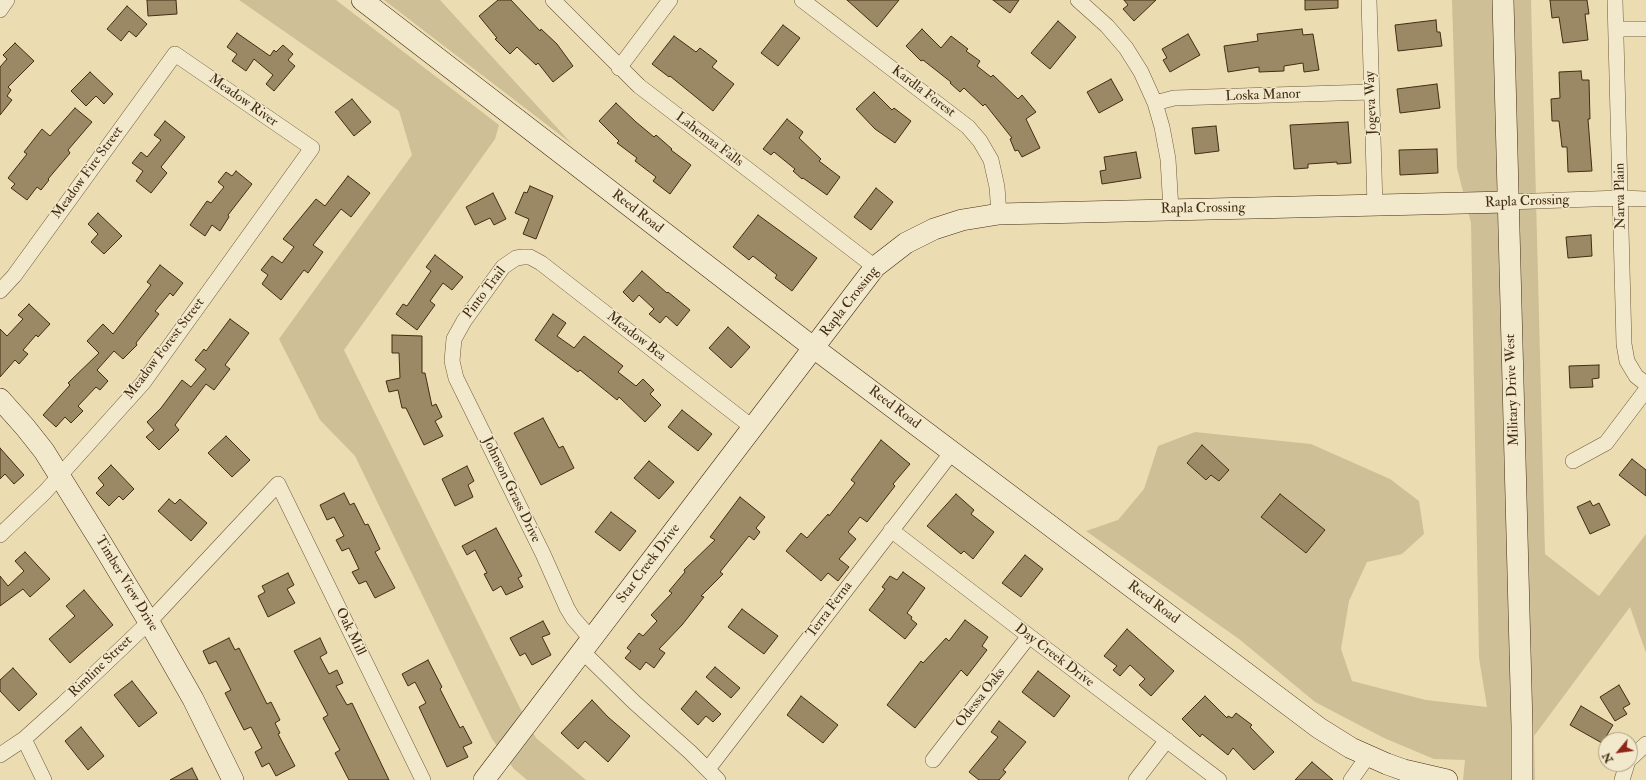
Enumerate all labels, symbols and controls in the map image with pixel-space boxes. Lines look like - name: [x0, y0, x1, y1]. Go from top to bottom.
- street label: Kardla Forest: [888, 63, 958, 121]
- street label: Meadow River: [205, 71, 281, 131]
- street label: Jogeva Way: [1362, 71, 1382, 135]
- street label: Loska Manor: [1225, 86, 1301, 106]
- street label: Lahemaa Falls: [672, 109, 746, 171]
- street label: Meadow Fire Street: [49, 124, 127, 222]
- street label: Narva Plain: [1612, 163, 1630, 229]
- street label: Reed Road: [608, 187, 666, 237]
- street label: Rapla Crossing: [1484, 192, 1570, 212]
- street label: Rapla Crossing: [1161, 200, 1245, 218]
- street label: Pinto Trail: [460, 264, 510, 322]
- street label: Rapla Crossing: [817, 264, 883, 340]
- street label: Meadow Forest Street: [121, 295, 209, 403]
- street label: Meadow Bea: [603, 309, 669, 365]
- street label: Military Drive West: [1503, 334, 1523, 446]
- street label: Reed Road: [865, 383, 923, 433]
- street label: Johnson Grass Drive: [478, 434, 544, 546]
- street label: Star Creek Drive: [614, 521, 684, 607]
- street label: Timber View Drive: [91, 533, 161, 635]
- street label: Reed Road: [1124, 578, 1182, 628]
- street label: Terra Ferna: [803, 579, 857, 641]
- street label: Oak Mill: [331, 605, 369, 659]
- street label: Day Creek Drive: [1011, 621, 1097, 691]
- street label: Rimline Street: [66, 633, 136, 701]
- street label: Odessa Oaks: [953, 665, 1009, 731]
- north arrow: [1598, 732, 1638, 772]
- text: N: [1600, 750, 1616, 765]

